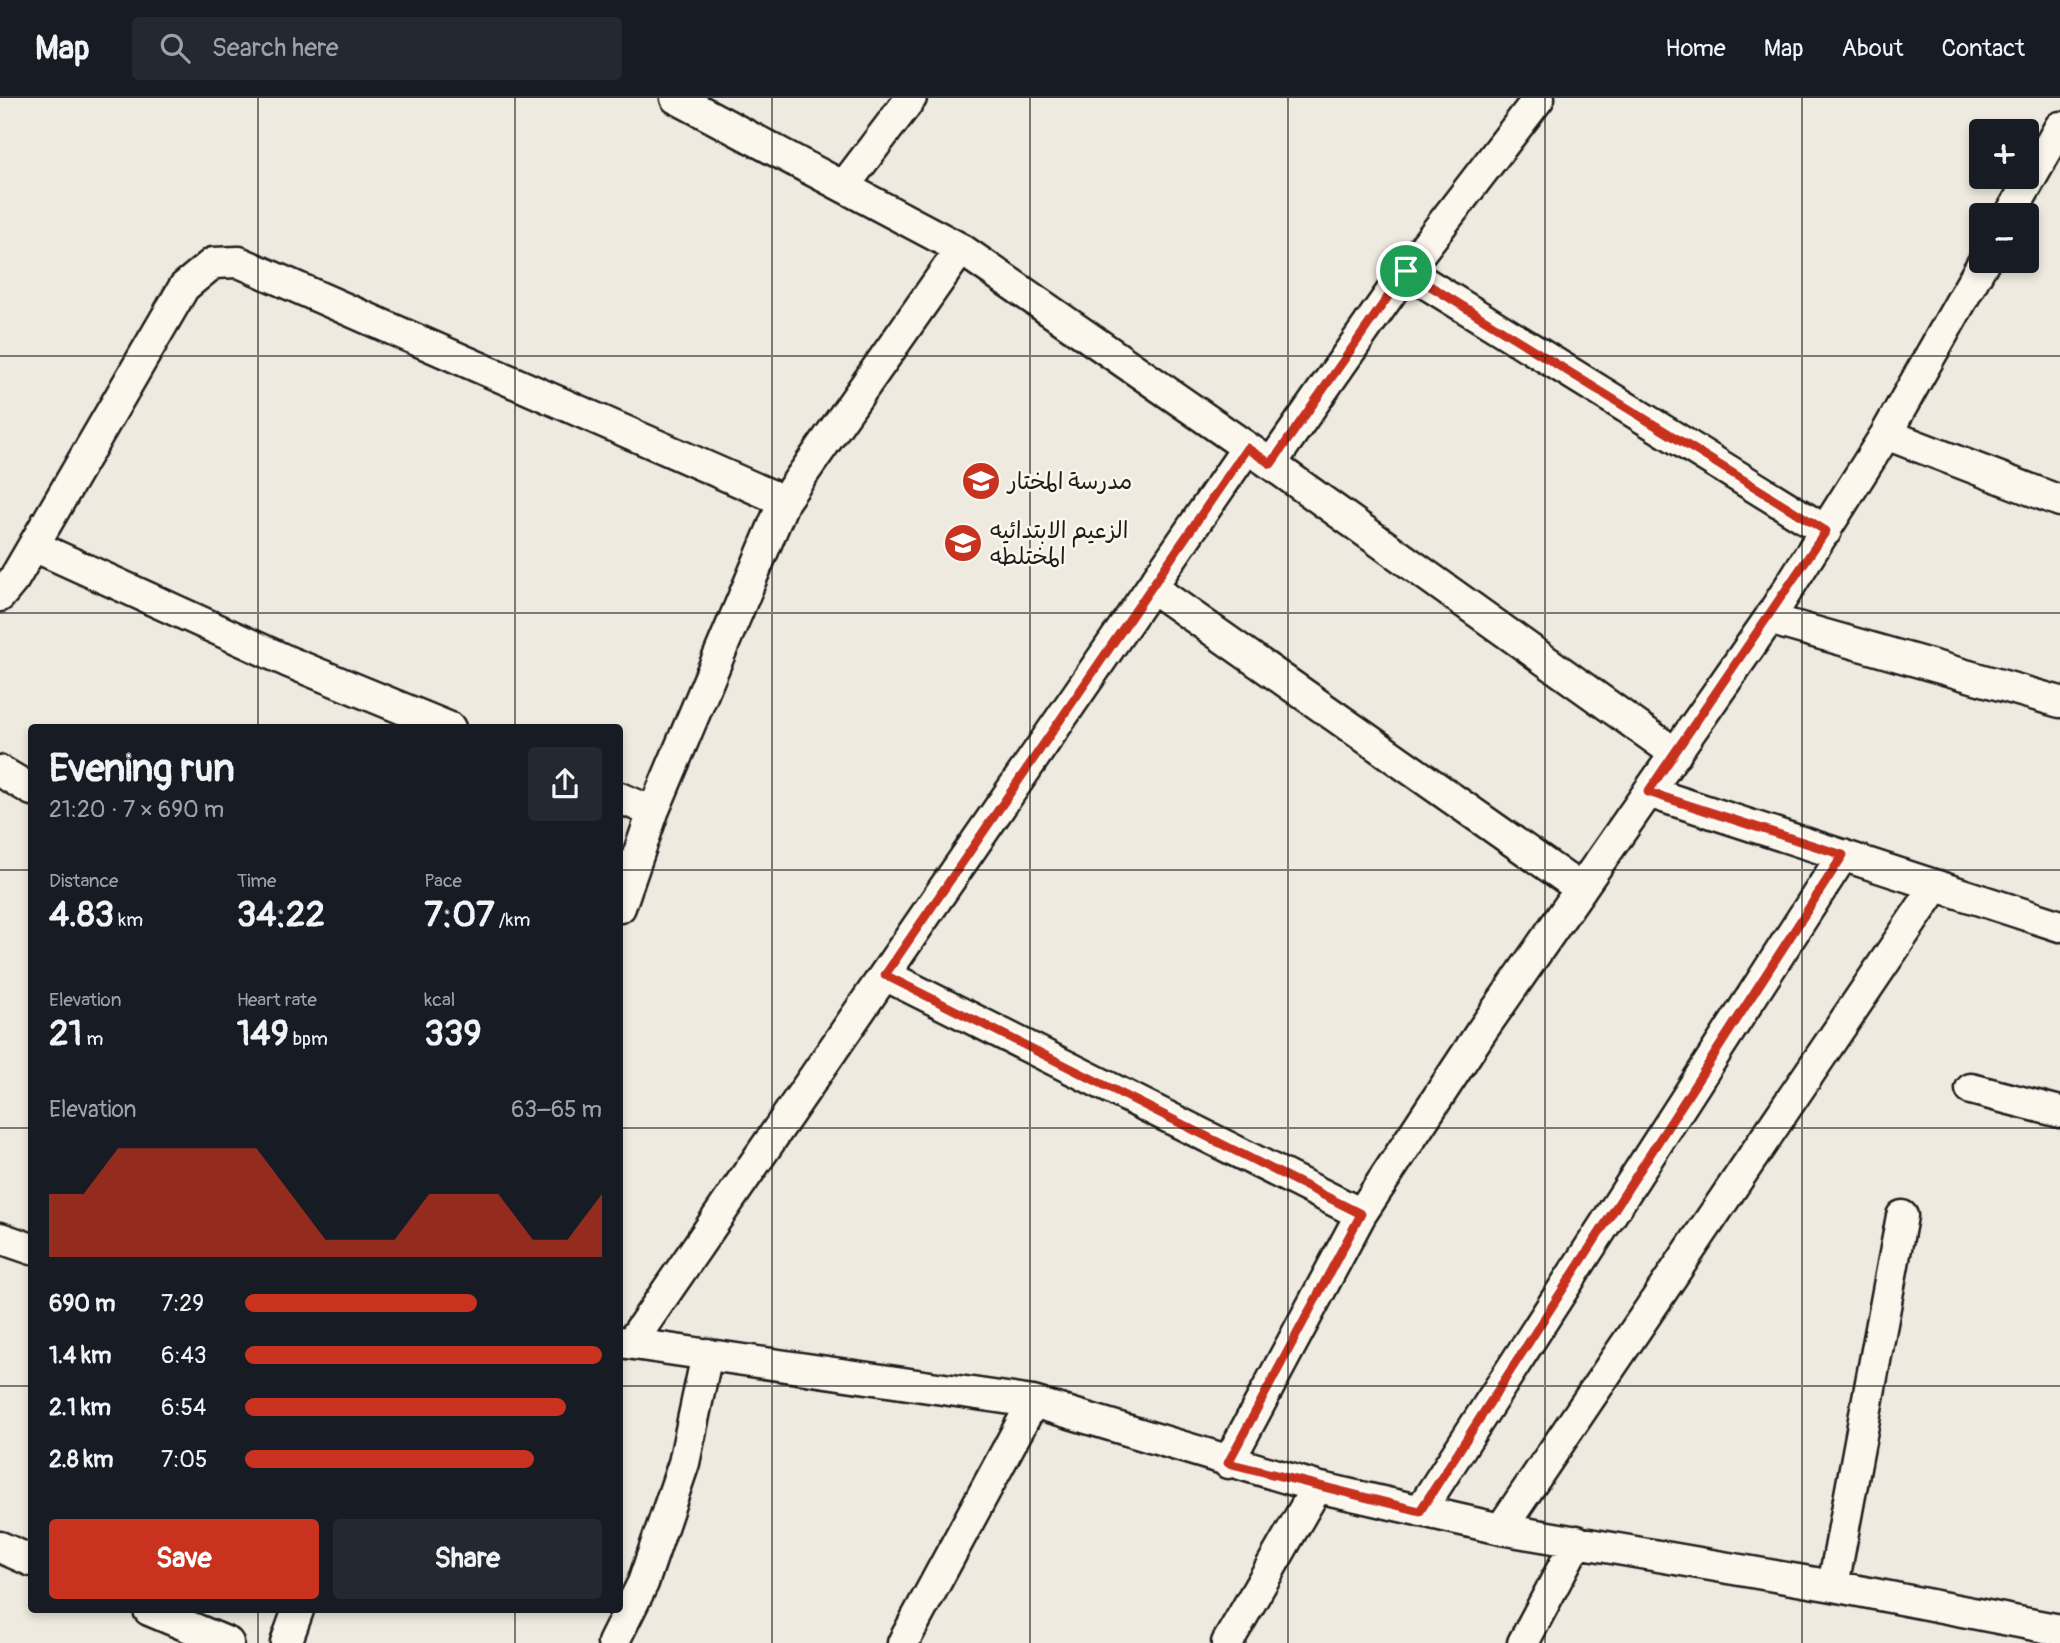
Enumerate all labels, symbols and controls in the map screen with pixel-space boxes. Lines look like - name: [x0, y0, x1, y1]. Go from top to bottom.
- search box: [132, 17, 622, 80]
- text: Map: [35, 28, 90, 69]
- icon: search: [156, 29, 194, 67]
- text: Search here: [212, 32, 339, 64]
- text: Home: [1665, 34, 1726, 63]
- text: Map: [1764, 34, 1804, 63]
- text: About: [1842, 34, 1904, 63]
- text: Contact: [1942, 34, 2025, 63]
- map controls: [1969, 119, 2039, 273]
- button: +: [1969, 119, 2039, 189]
- button: −: [1969, 203, 2039, 273]
- pin: [1376, 241, 1436, 301]
- icon: arrive: [1387, 252, 1425, 290]
- school or university icon: مدرسة المختار: [960, 460, 1002, 502]
- place label: مدرسة المختار: [1006, 467, 1132, 496]
- place label: الزعيم الابتدائيه المختلطه: [990, 516, 1128, 571]
- school or university icon: الزعيم الابتدائيه المختلطه: [942, 522, 984, 564]
- text: Evening run: [49, 745, 235, 793]
- button: share: [528, 747, 602, 821]
- text: 21:20 · 7 × 690 m: [49, 795, 224, 824]
- text: Distance: [49, 869, 118, 893]
- text: Time: [237, 869, 276, 893]
- text: Pace: [424, 869, 462, 893]
- text: 4.83: [49, 893, 114, 937]
- text: 34:22: [237, 893, 325, 937]
- text: 7:07: [424, 893, 495, 937]
- text: km: [114, 908, 143, 932]
- text: /km: [495, 908, 530, 932]
- text: Elevation: [49, 988, 121, 1012]
- text: Heart rate: [237, 988, 317, 1012]
- text: kcal: [424, 988, 455, 1012]
- text: 21: [49, 1012, 82, 1056]
- text: 149: [237, 1012, 289, 1056]
- text: 339: [424, 1012, 481, 1056]
- text: m: [82, 1027, 103, 1051]
- text: bpm: [289, 1027, 328, 1051]
- text: Elevation: [49, 1095, 137, 1124]
- text: 63–65 m: [511, 1095, 602, 1124]
- text: 690 m: [49, 1289, 115, 1318]
- text: 7:29: [161, 1289, 204, 1318]
- text: 1.4 km: [49, 1341, 111, 1370]
- text: 6:43: [161, 1341, 207, 1370]
- text: 2.1 km: [49, 1393, 111, 1422]
- text: 6:54: [161, 1393, 206, 1422]
- text: 2.8 km: [49, 1445, 114, 1474]
- text: 7:05: [161, 1445, 207, 1474]
- button: Save: [49, 1519, 319, 1599]
- button: Share: [333, 1519, 602, 1599]

